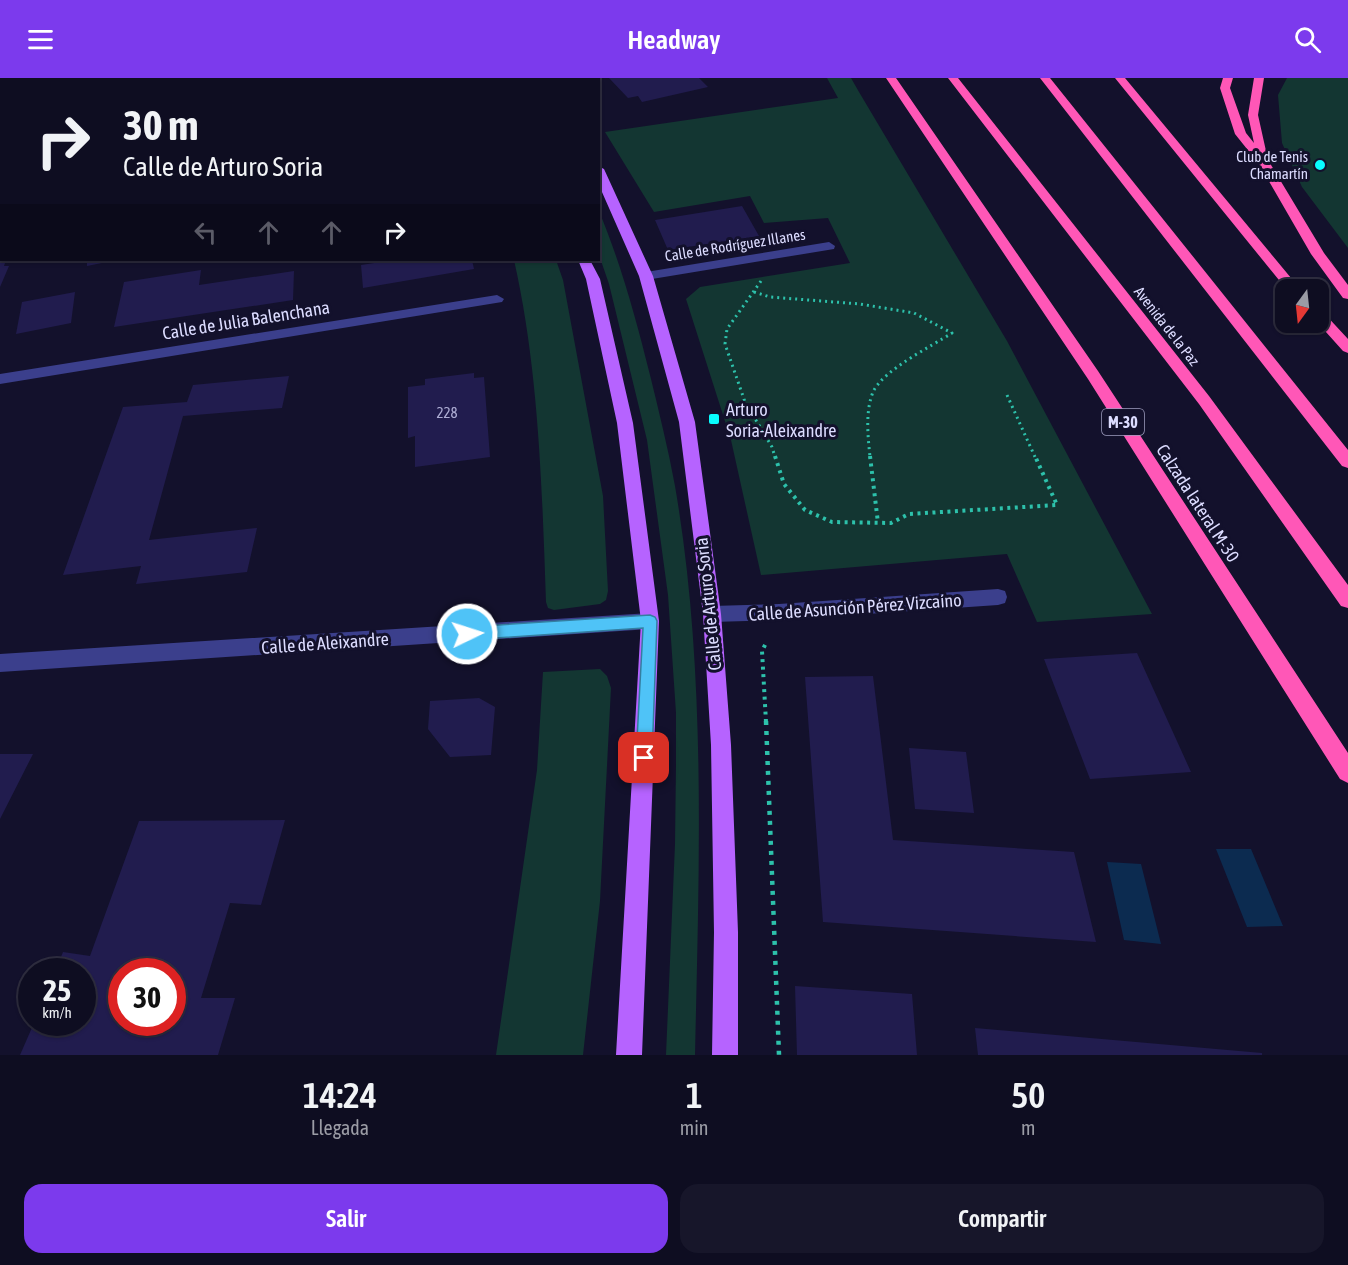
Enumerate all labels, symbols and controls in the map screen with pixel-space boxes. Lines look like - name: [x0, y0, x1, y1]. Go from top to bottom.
- icon: menu: [24, 23, 57, 56]
- icon: search: [1291, 23, 1324, 56]
- text: Headway: [628, 24, 720, 55]
- text: 30 m: [123, 101, 198, 149]
- icon: right: [24, 102, 102, 180]
- place label: Club de Tenis Chamartín: [1236, 148, 1308, 182]
- text: Calle de Arturo Soria: [123, 151, 323, 182]
- marker: Club de Tenis Chamartín: [1313, 158, 1327, 172]
- icon: left: [189, 216, 222, 249]
- icon: ahead: [252, 216, 285, 249]
- icon: ahead: [315, 216, 348, 249]
- icon: right: [378, 216, 411, 249]
- street label: Calle de Rodríguez Illanes: [664, 225, 806, 265]
- north arrow: [1275, 279, 1329, 333]
- map controls: [1275, 279, 1329, 333]
- street label: Avenida de la Paz: [1131, 283, 1203, 369]
- street label: Calle de Julia Balenchana: [161, 296, 331, 344]
- place label: Arturo Soria-Aleixandre: [726, 399, 836, 441]
- house number: 228: [436, 404, 458, 421]
- road number: M-30: [1102, 409, 1144, 435]
- marker: Arturo Soria-Aleixandre: [707, 412, 721, 426]
- street label: Calzada lateral M-30: [1152, 440, 1244, 566]
- street label: Calle de Arturo Soria: [691, 536, 725, 672]
- street label: Calle de Asunción Pérez Vizcaíno: [748, 589, 962, 625]
- position arrow: [435, 602, 499, 666]
- street label: Calle de Aleixandre: [261, 628, 389, 658]
- pin: [618, 732, 669, 783]
- icon: arrive: [627, 741, 660, 774]
- speed limit sign: 30: [108, 958, 186, 1036]
- text: 25: [43, 973, 71, 1007]
- text: km/h: [42, 1004, 72, 1021]
- text: 14:24: [303, 1074, 377, 1116]
- text: 1: [686, 1074, 703, 1116]
- text: 50: [1011, 1074, 1045, 1116]
- text: Llegada: [311, 1116, 369, 1139]
- text: min: [680, 1116, 708, 1139]
- text: m: [1021, 1116, 1035, 1139]
- button: Salir: [24, 1184, 668, 1253]
- button: Compartir: [680, 1184, 1324, 1253]

